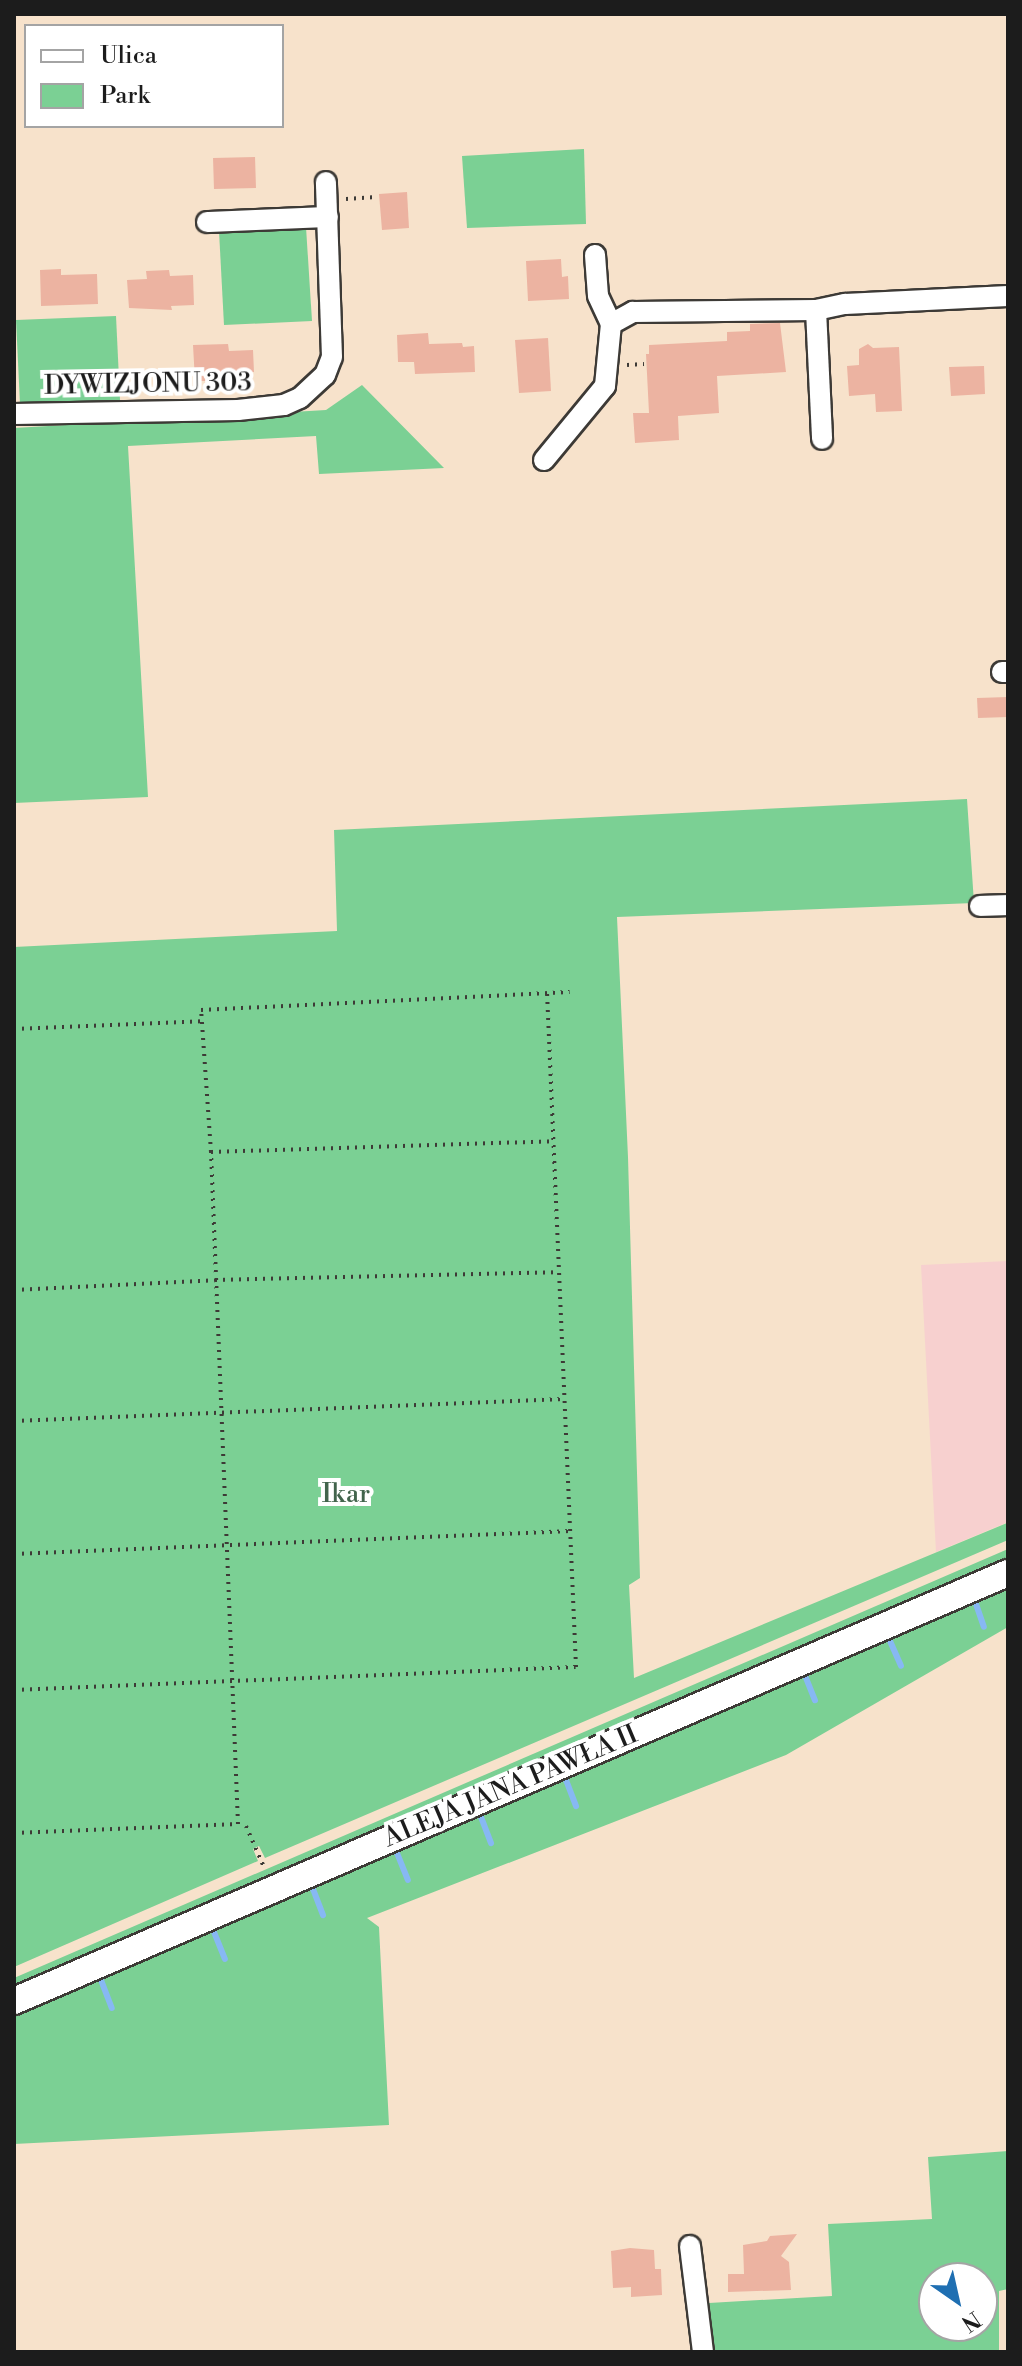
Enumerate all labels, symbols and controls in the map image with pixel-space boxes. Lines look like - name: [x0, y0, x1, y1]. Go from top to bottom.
- legend: [24, 24, 284, 128]
- text: Ulica: [100, 41, 157, 71]
- text: Park: [100, 81, 150, 111]
- street label: DYWIZJONU 303: [44, 368, 252, 402]
- park label: Ikar: [322, 1479, 370, 1511]
- street label: ALEJA JANA PAWŁA II: [379, 1719, 643, 1855]
- north arrow: [918, 2262, 998, 2342]
- text: N: [956, 2305, 985, 2337]

